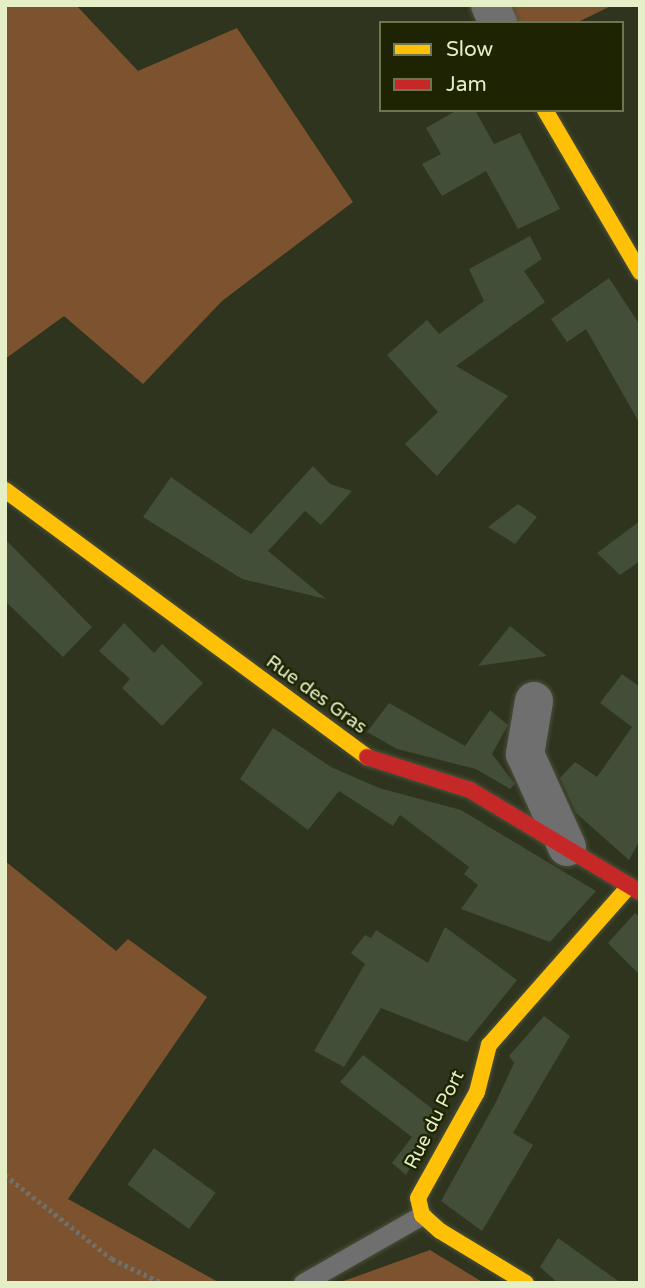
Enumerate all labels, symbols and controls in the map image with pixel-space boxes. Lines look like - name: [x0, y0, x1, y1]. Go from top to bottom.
- legend: [379, 21, 624, 112]
- text: Slow: [446, 37, 493, 62]
- text: Jam: [446, 72, 487, 97]
- street label: Rue des Gras: [261, 651, 371, 739]
- street label: Rue du Port: [400, 1067, 470, 1173]

